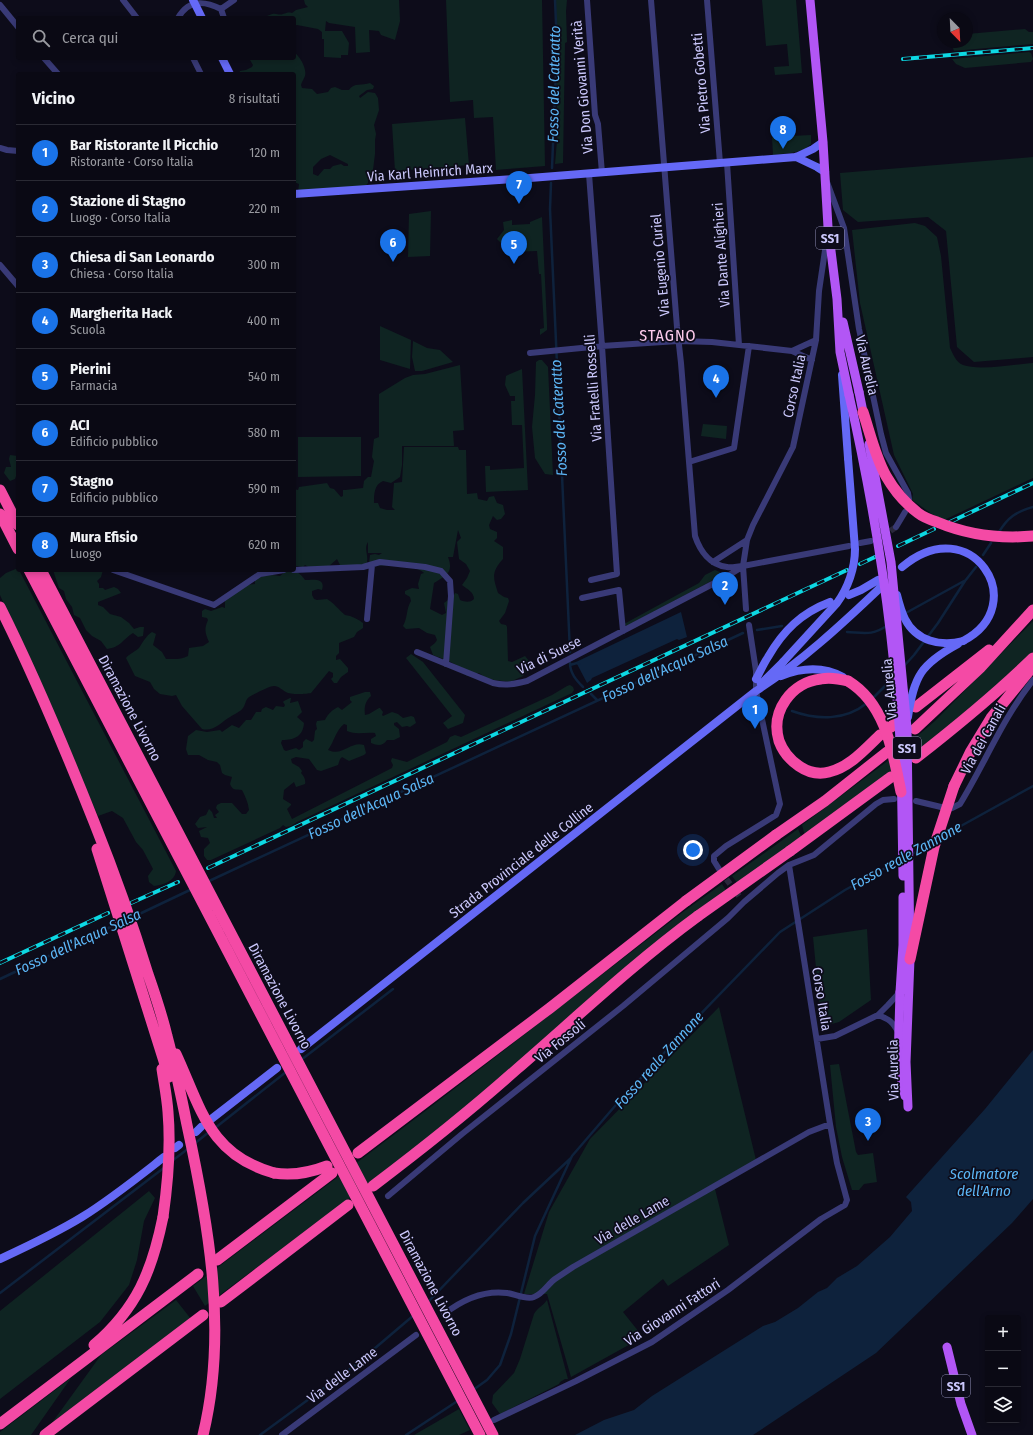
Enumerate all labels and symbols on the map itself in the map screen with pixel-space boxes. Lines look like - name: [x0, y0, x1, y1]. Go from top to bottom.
- north arrow: [937, 12, 973, 48]
- street label: Via Don Giovanni Verità: [568, 19, 597, 154]
- water label: Fosso del Cateratto: [544, 25, 564, 143]
- street label: Via Pietro Gobetti: [689, 32, 714, 134]
- pin: 8: [770, 116, 796, 149]
- street label: Via Karl Heinrich Marx: [367, 160, 494, 185]
- pin: 7: [506, 171, 532, 204]
- street label: Via Dante Alighieri: [709, 202, 734, 308]
- street label: Via Eugenio Curiel: [648, 213, 673, 317]
- road number: SS1: [816, 227, 844, 249]
- pin: 6: [380, 229, 406, 262]
- pin: 5: [501, 231, 527, 264]
- district label: STAGNO: [639, 326, 697, 345]
- street label: Via Aurelia: [851, 333, 882, 397]
- street label: Via Fratelli Rosselli: [581, 334, 606, 442]
- street label: Corso Italia: [779, 353, 810, 419]
- water label: Fosso del Cateratto: [547, 359, 571, 477]
- pin: 4: [703, 365, 729, 398]
- pin: 2: [712, 572, 738, 605]
- water label: Fosso dell'Acqua Salsa: [599, 632, 731, 706]
- street label: Via di Suese: [514, 633, 584, 678]
- street label: Diramazione Livorno: [94, 652, 165, 764]
- street label: Via Aurelia: [878, 658, 901, 720]
- pin: 1: [742, 696, 768, 729]
- street label: Via dei Canali: [957, 701, 1010, 777]
- road number: SS1: [893, 737, 921, 759]
- water label: Fosso dell'Acqua Salsa: [305, 769, 437, 843]
- street label: Strada Provinciale delle Colline: [446, 799, 597, 922]
- water label: Fosso reale Zannone: [847, 818, 965, 894]
- your location: [683, 840, 703, 860]
- water label: Fosso dell'Acqua Salsa: [12, 905, 144, 979]
- street label: Diramazione Livorno: [244, 940, 315, 1052]
- street label: Corso Italia: [808, 966, 835, 1032]
- water label: Fosso reale Zannone: [611, 1008, 707, 1112]
- street label: Via Fossoli: [532, 1016, 589, 1067]
- street label: Via Aurelia: [884, 1039, 903, 1101]
- pin: 3: [855, 1108, 881, 1141]
- water label: Scolmatore dell'Arno: [949, 1165, 1018, 1200]
- street label: Via delle Lame: [592, 1192, 673, 1249]
- street label: Diramazione Livorno: [395, 1227, 466, 1339]
- street label: Via Giovanni Fattori: [621, 1275, 723, 1350]
- street label: Via delle Lame: [304, 1343, 381, 1407]
- road number: SS1: [942, 1375, 970, 1397]

